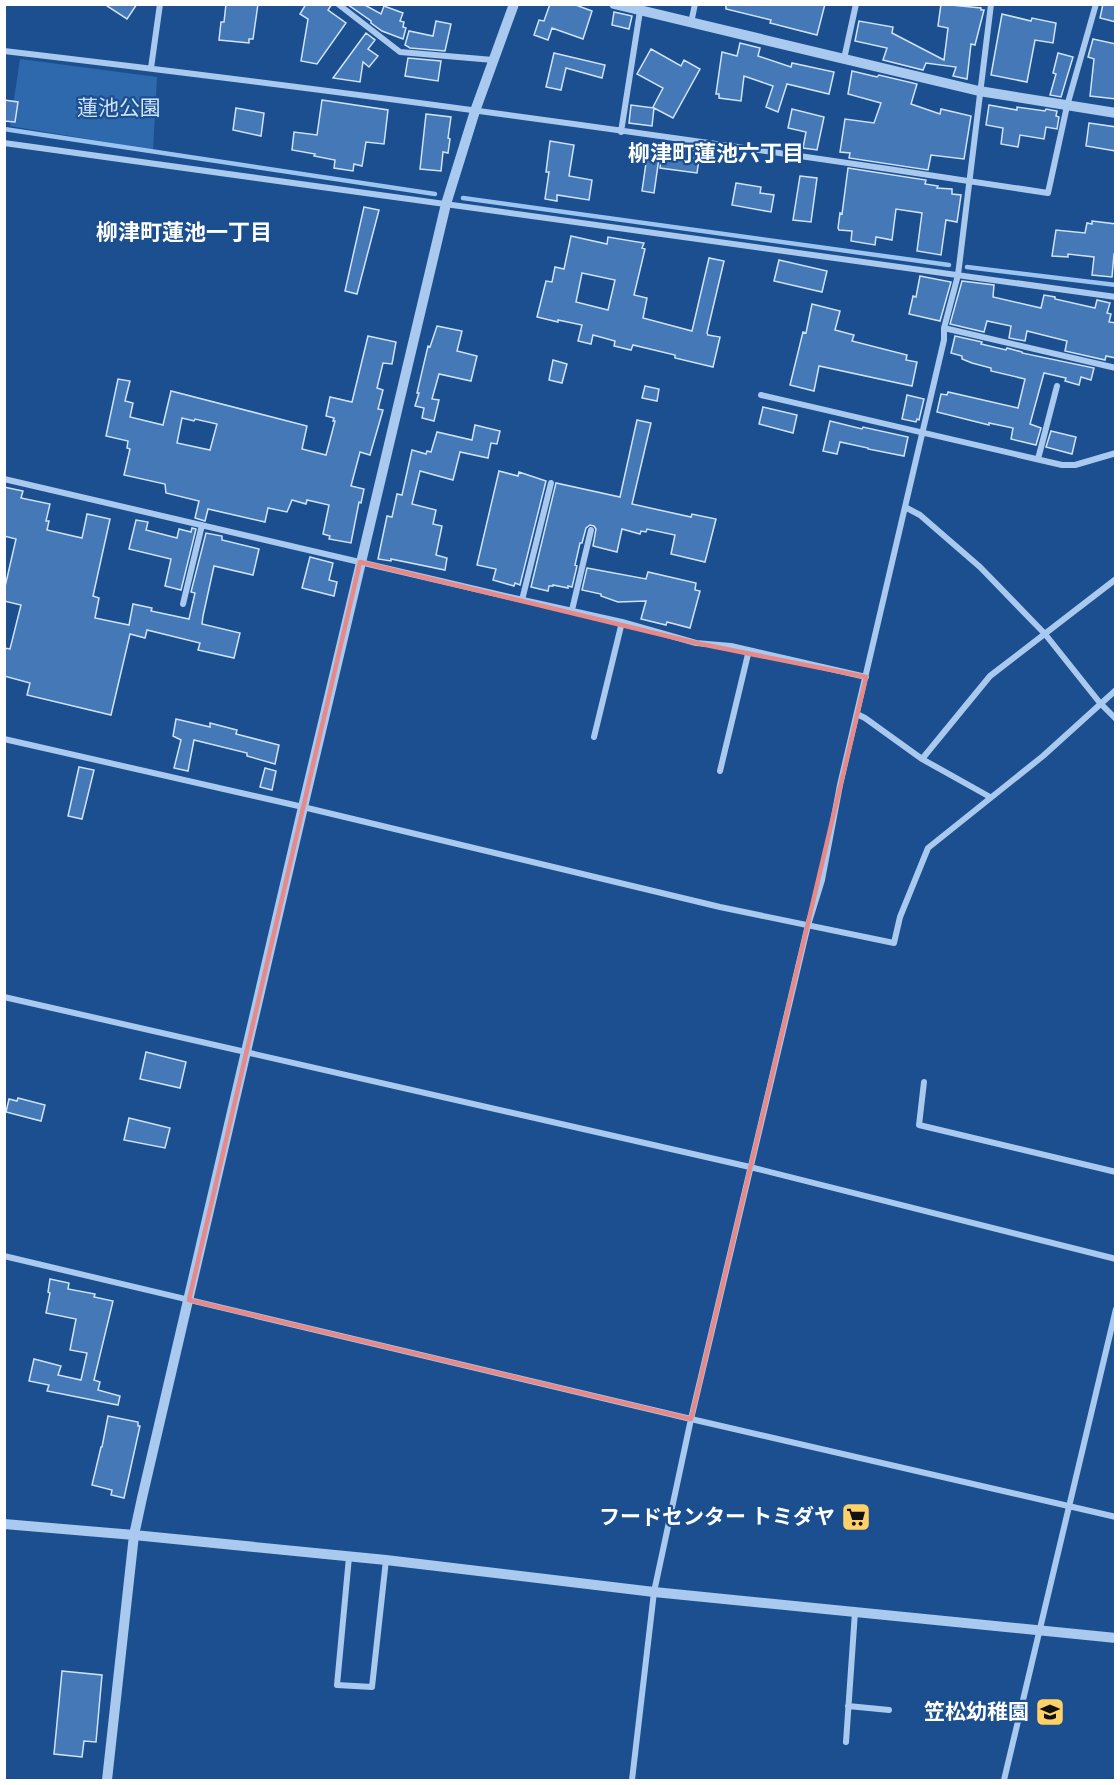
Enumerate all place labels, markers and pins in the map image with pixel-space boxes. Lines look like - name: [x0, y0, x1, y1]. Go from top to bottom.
- supermarket icon: フードセンター トミダヤ: [840, 1501, 872, 1533]
- place label: フードセンター トミダヤ: [599, 1504, 835, 1529]
- school or university icon: 笠松幼稚園: [1034, 1696, 1066, 1728]
- place label: 笠松幼稚園: [924, 1699, 1029, 1724]

